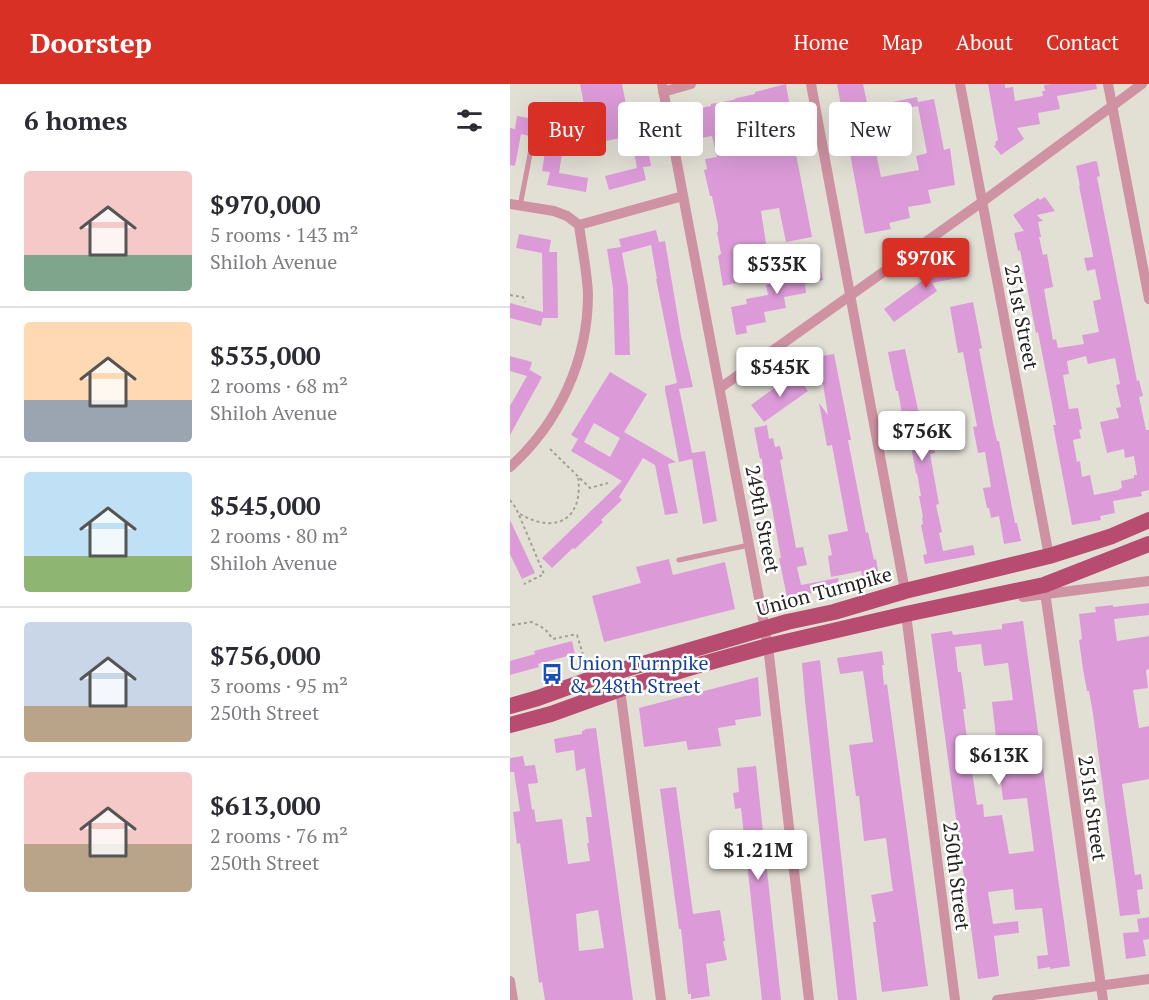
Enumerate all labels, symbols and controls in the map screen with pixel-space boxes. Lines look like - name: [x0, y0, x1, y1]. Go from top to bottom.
- text: Doorstep: [30, 24, 152, 61]
- text: Home: [793, 28, 849, 56]
- text: Map: [882, 28, 923, 56]
- text: About: [956, 28, 1013, 56]
- text: Contact: [1046, 28, 1119, 56]
- chip: Buy: [528, 102, 606, 156]
- chip: Rent: [618, 102, 703, 156]
- chip: Filters: [715, 102, 817, 156]
- chip: New: [829, 102, 912, 156]
- text: 6 homes: [24, 103, 128, 137]
- icon: filters: [453, 104, 486, 137]
- text: $970,000: [210, 187, 321, 221]
- icon: home: [72, 195, 144, 267]
- text: 5 rooms · 143 m²: [210, 221, 358, 248]
- pin: $970K: [884, 238, 968, 289]
- pin: $535K: [735, 244, 819, 295]
- text: $970K: [896, 244, 956, 271]
- text: Shiloh Avenue: [210, 248, 337, 275]
- text: $535K: [747, 250, 807, 277]
- street label: 251st Street: [999, 262, 1046, 372]
- text: $535,000: [210, 338, 321, 372]
- icon: home: [72, 346, 144, 418]
- pin: $545K: [738, 347, 822, 398]
- text: $545K: [750, 353, 810, 380]
- text: 2 rooms · 68 m²: [210, 372, 348, 399]
- text: Shiloh Avenue: [210, 399, 337, 426]
- pin: $756K: [880, 411, 964, 462]
- text: $756K: [892, 417, 952, 444]
- street label: 249th Street: [739, 463, 787, 576]
- text: $545,000: [210, 488, 321, 522]
- icon: home: [72, 496, 144, 568]
- text: 2 rooms · 80 m²: [210, 522, 348, 549]
- text: Shiloh Avenue: [210, 549, 337, 576]
- street label: Union Turnpike: [753, 560, 895, 622]
- text: $756,000: [210, 638, 321, 672]
- icon: home: [72, 646, 144, 718]
- place label: Union Turnpike & 248th Street: [569, 649, 708, 699]
- bus stop icon: Union Turnpike & 248th Street: [540, 662, 564, 686]
- text: 3 rooms · 95 m²: [210, 672, 348, 699]
- text: 250th Street: [210, 699, 319, 726]
- pin: $613K: [957, 735, 1041, 786]
- text: $613K: [969, 741, 1029, 768]
- street label: 251st Street: [1072, 753, 1114, 863]
- text: $613,000: [210, 788, 321, 822]
- icon: home: [72, 796, 144, 868]
- street label: 250th Street: [937, 820, 977, 932]
- text: 2 rooms · 76 m²: [210, 822, 348, 849]
- pin: $1.21M: [709, 830, 807, 881]
- text: $1.21M: [723, 836, 793, 863]
- text: 250th Street: [210, 849, 319, 876]

